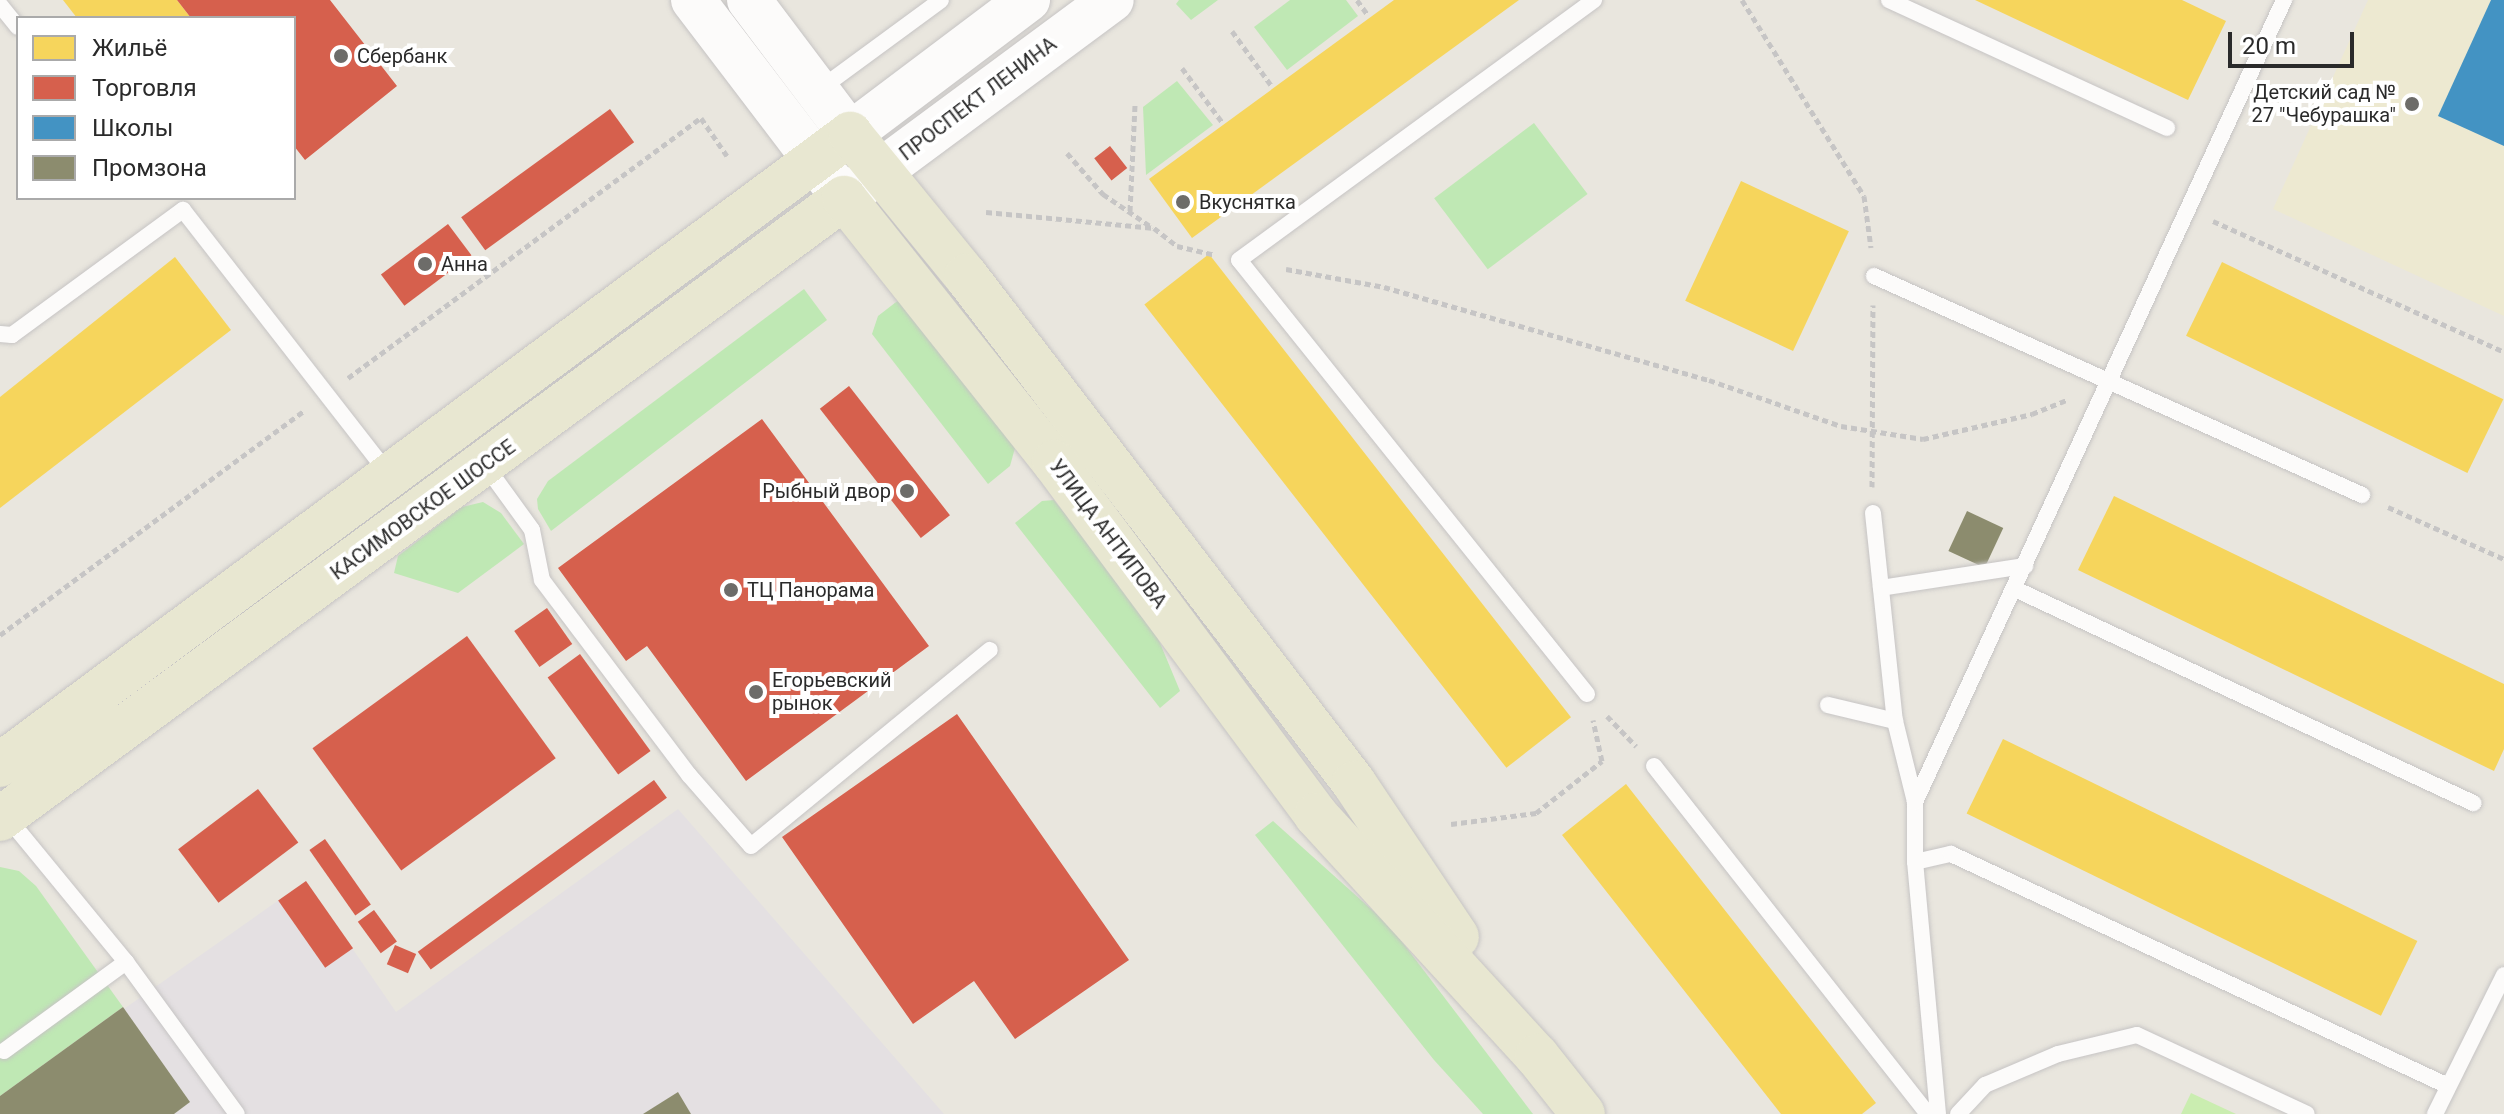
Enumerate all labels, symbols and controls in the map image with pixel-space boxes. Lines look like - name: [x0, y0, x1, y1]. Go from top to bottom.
- legend: [16, 16, 296, 200]
- scale bar: [2232, 16, 2358, 66]
- street label: ПРОСПЕКТ ЛЕНИНА: [895, 32, 1061, 166]
- text: 20 m: [2242, 32, 2296, 60]
- text: Жильё: [92, 34, 167, 62]
- place label: Сбербанк: [357, 44, 447, 68]
- marker: Сбербанк: [332, 47, 350, 65]
- text: Торговля: [92, 74, 197, 102]
- place label: Детский сад № 27 "Чебурашка": [2252, 80, 2396, 127]
- marker: Детский сад № 27 "Чебурашка": [2403, 95, 2421, 113]
- text: Школы: [92, 114, 173, 142]
- text: Промзона: [92, 154, 207, 182]
- place label: Вкуснятка: [1199, 190, 1296, 214]
- marker: Вкуснятка: [1174, 193, 1192, 211]
- place label: Анна: [441, 252, 488, 276]
- marker: Анна: [416, 255, 434, 273]
- street label: КАСИМОВСКОЕ ШОССЕ: [326, 435, 520, 585]
- street label: УЛИЦА АНТИПОВА: [1044, 455, 1172, 613]
- place label: Рыбный двор: [762, 479, 891, 503]
- marker: Рыбный двор: [898, 482, 916, 500]
- place label: ТЦ Панорама: [747, 578, 874, 602]
- marker: ТЦ Панорама: [722, 581, 740, 599]
- place label: Егорьевский рынок: [772, 668, 891, 715]
- marker: Егорьевский рынок: [747, 683, 765, 701]

